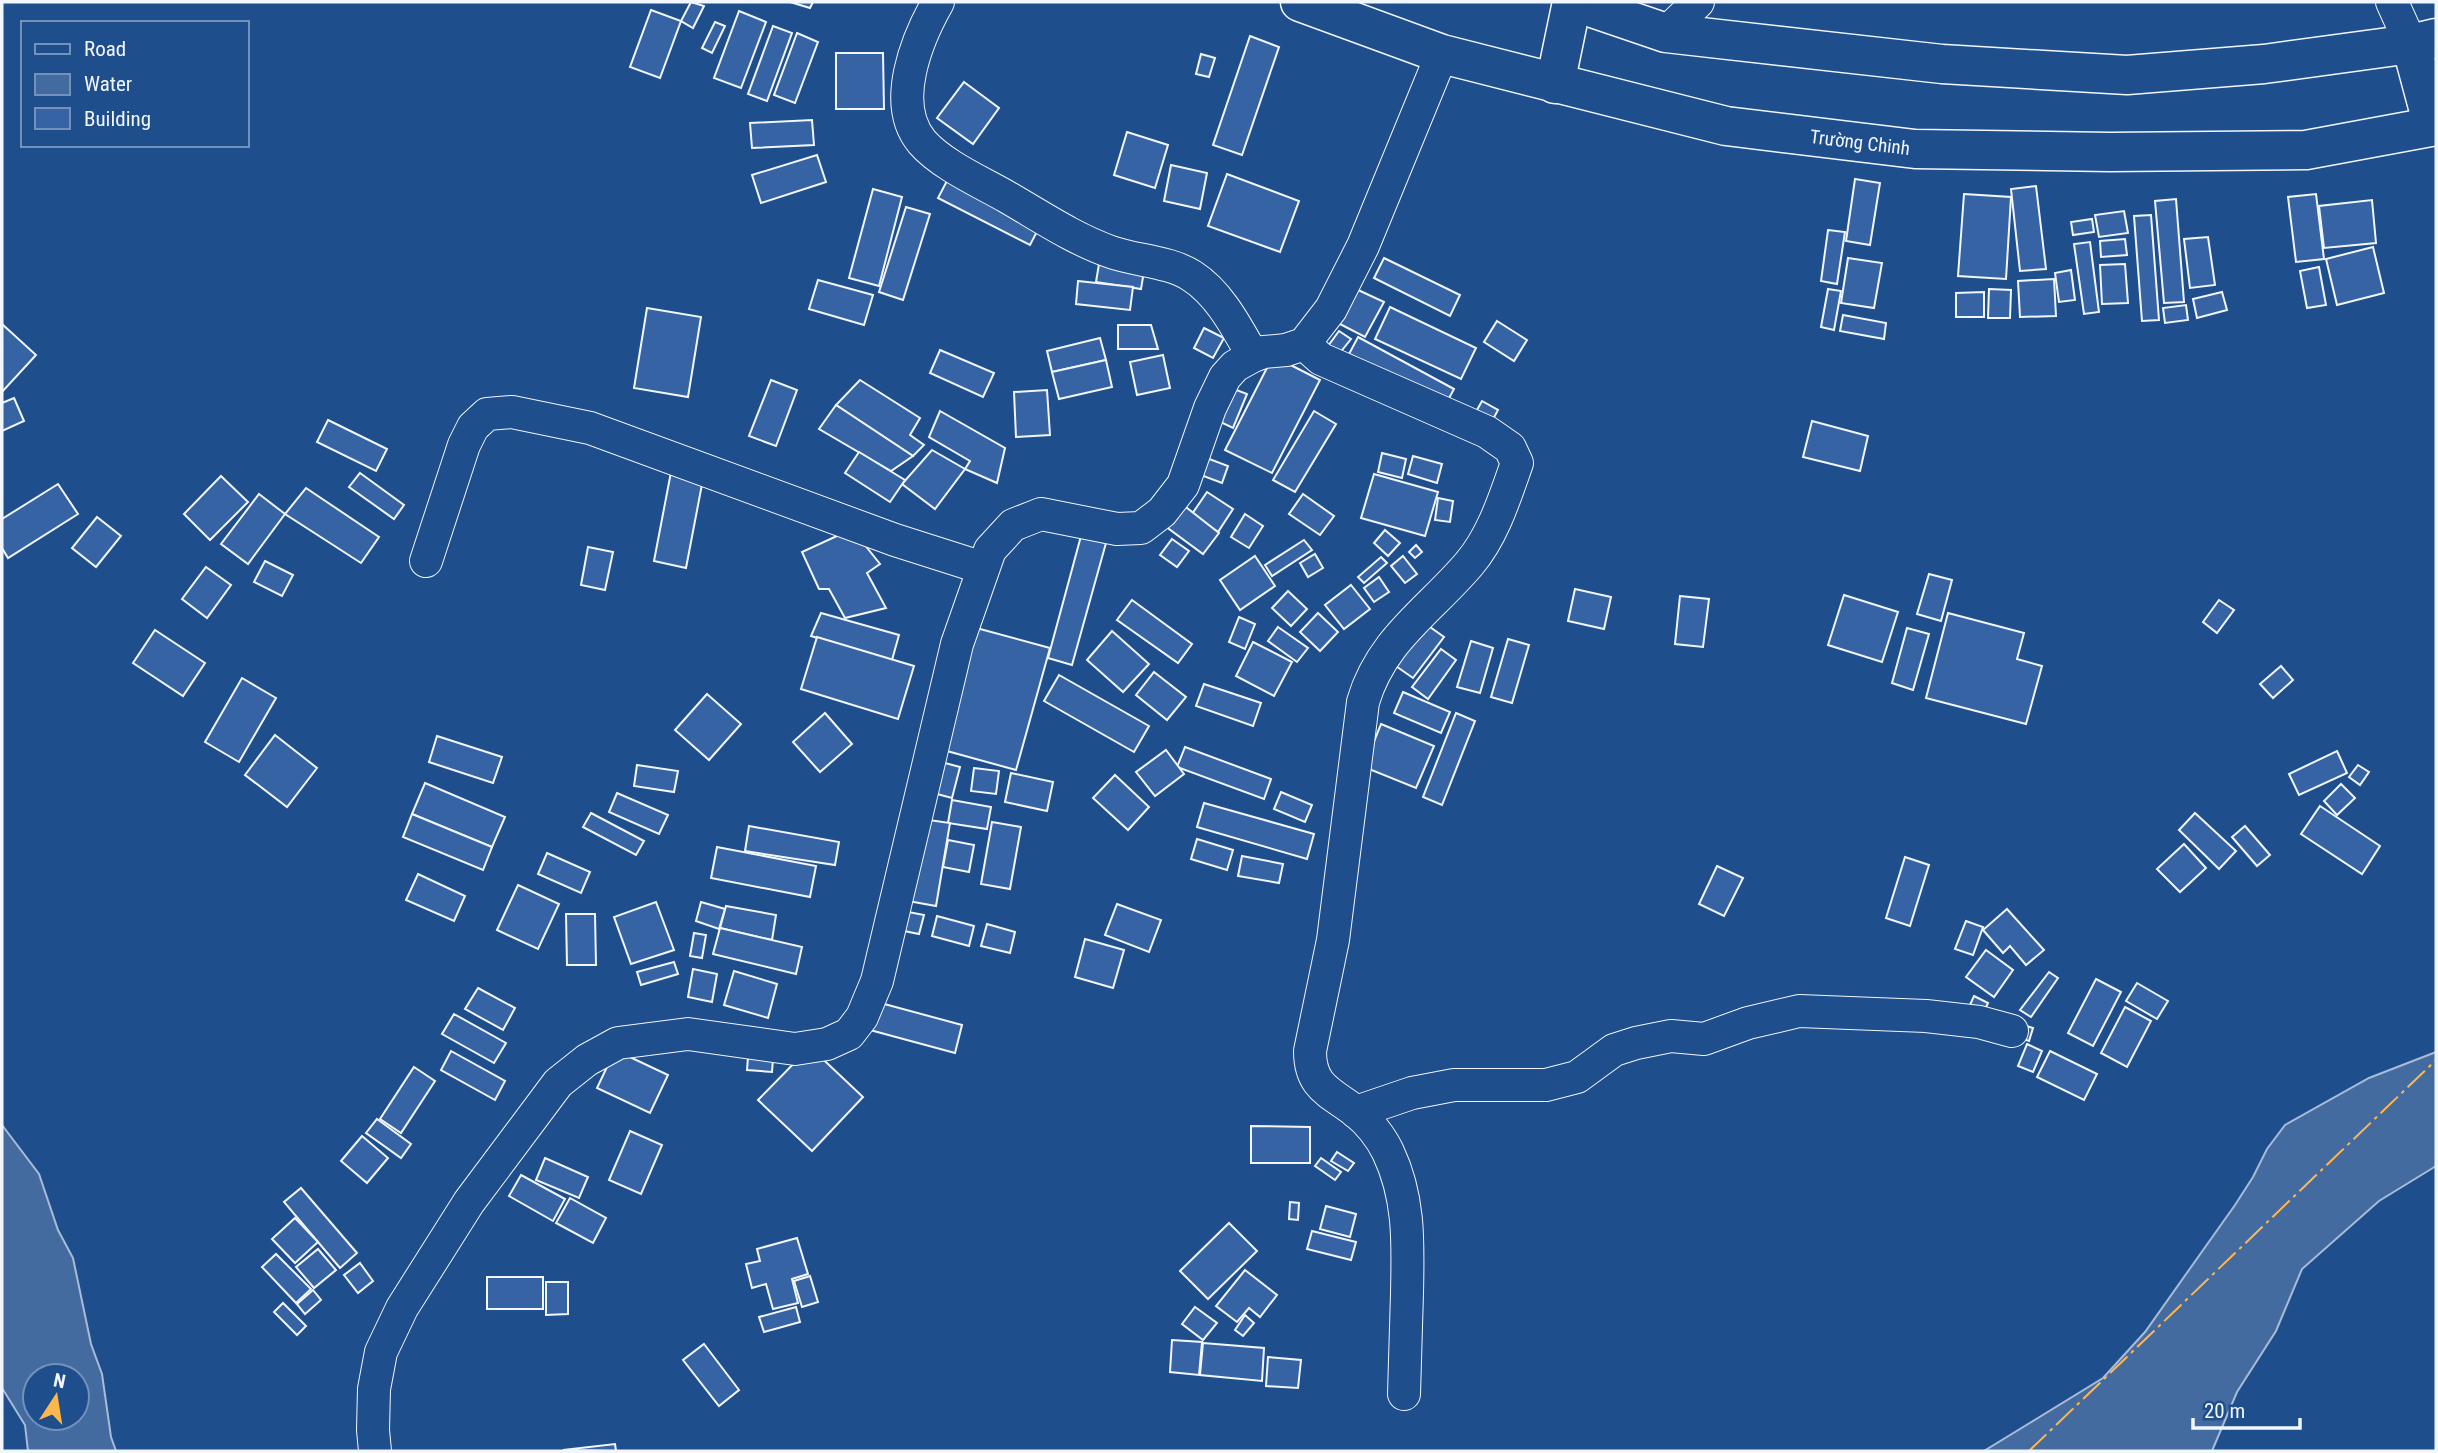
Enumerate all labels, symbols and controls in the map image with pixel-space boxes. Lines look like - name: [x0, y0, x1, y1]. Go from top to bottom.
- legend: [21, 21, 248, 147]
- text: Road: [84, 37, 126, 61]
- text: Water: [84, 72, 132, 96]
- text: Building: [84, 107, 151, 131]
- street label: Trường Chinh: [1809, 125, 1911, 160]
- north arrow: [21, 1362, 91, 1432]
- text: N: [51, 1368, 68, 1393]
- scale bar: [2193, 1386, 2300, 1430]
- text: 20 m: [2204, 1399, 2245, 1423]

